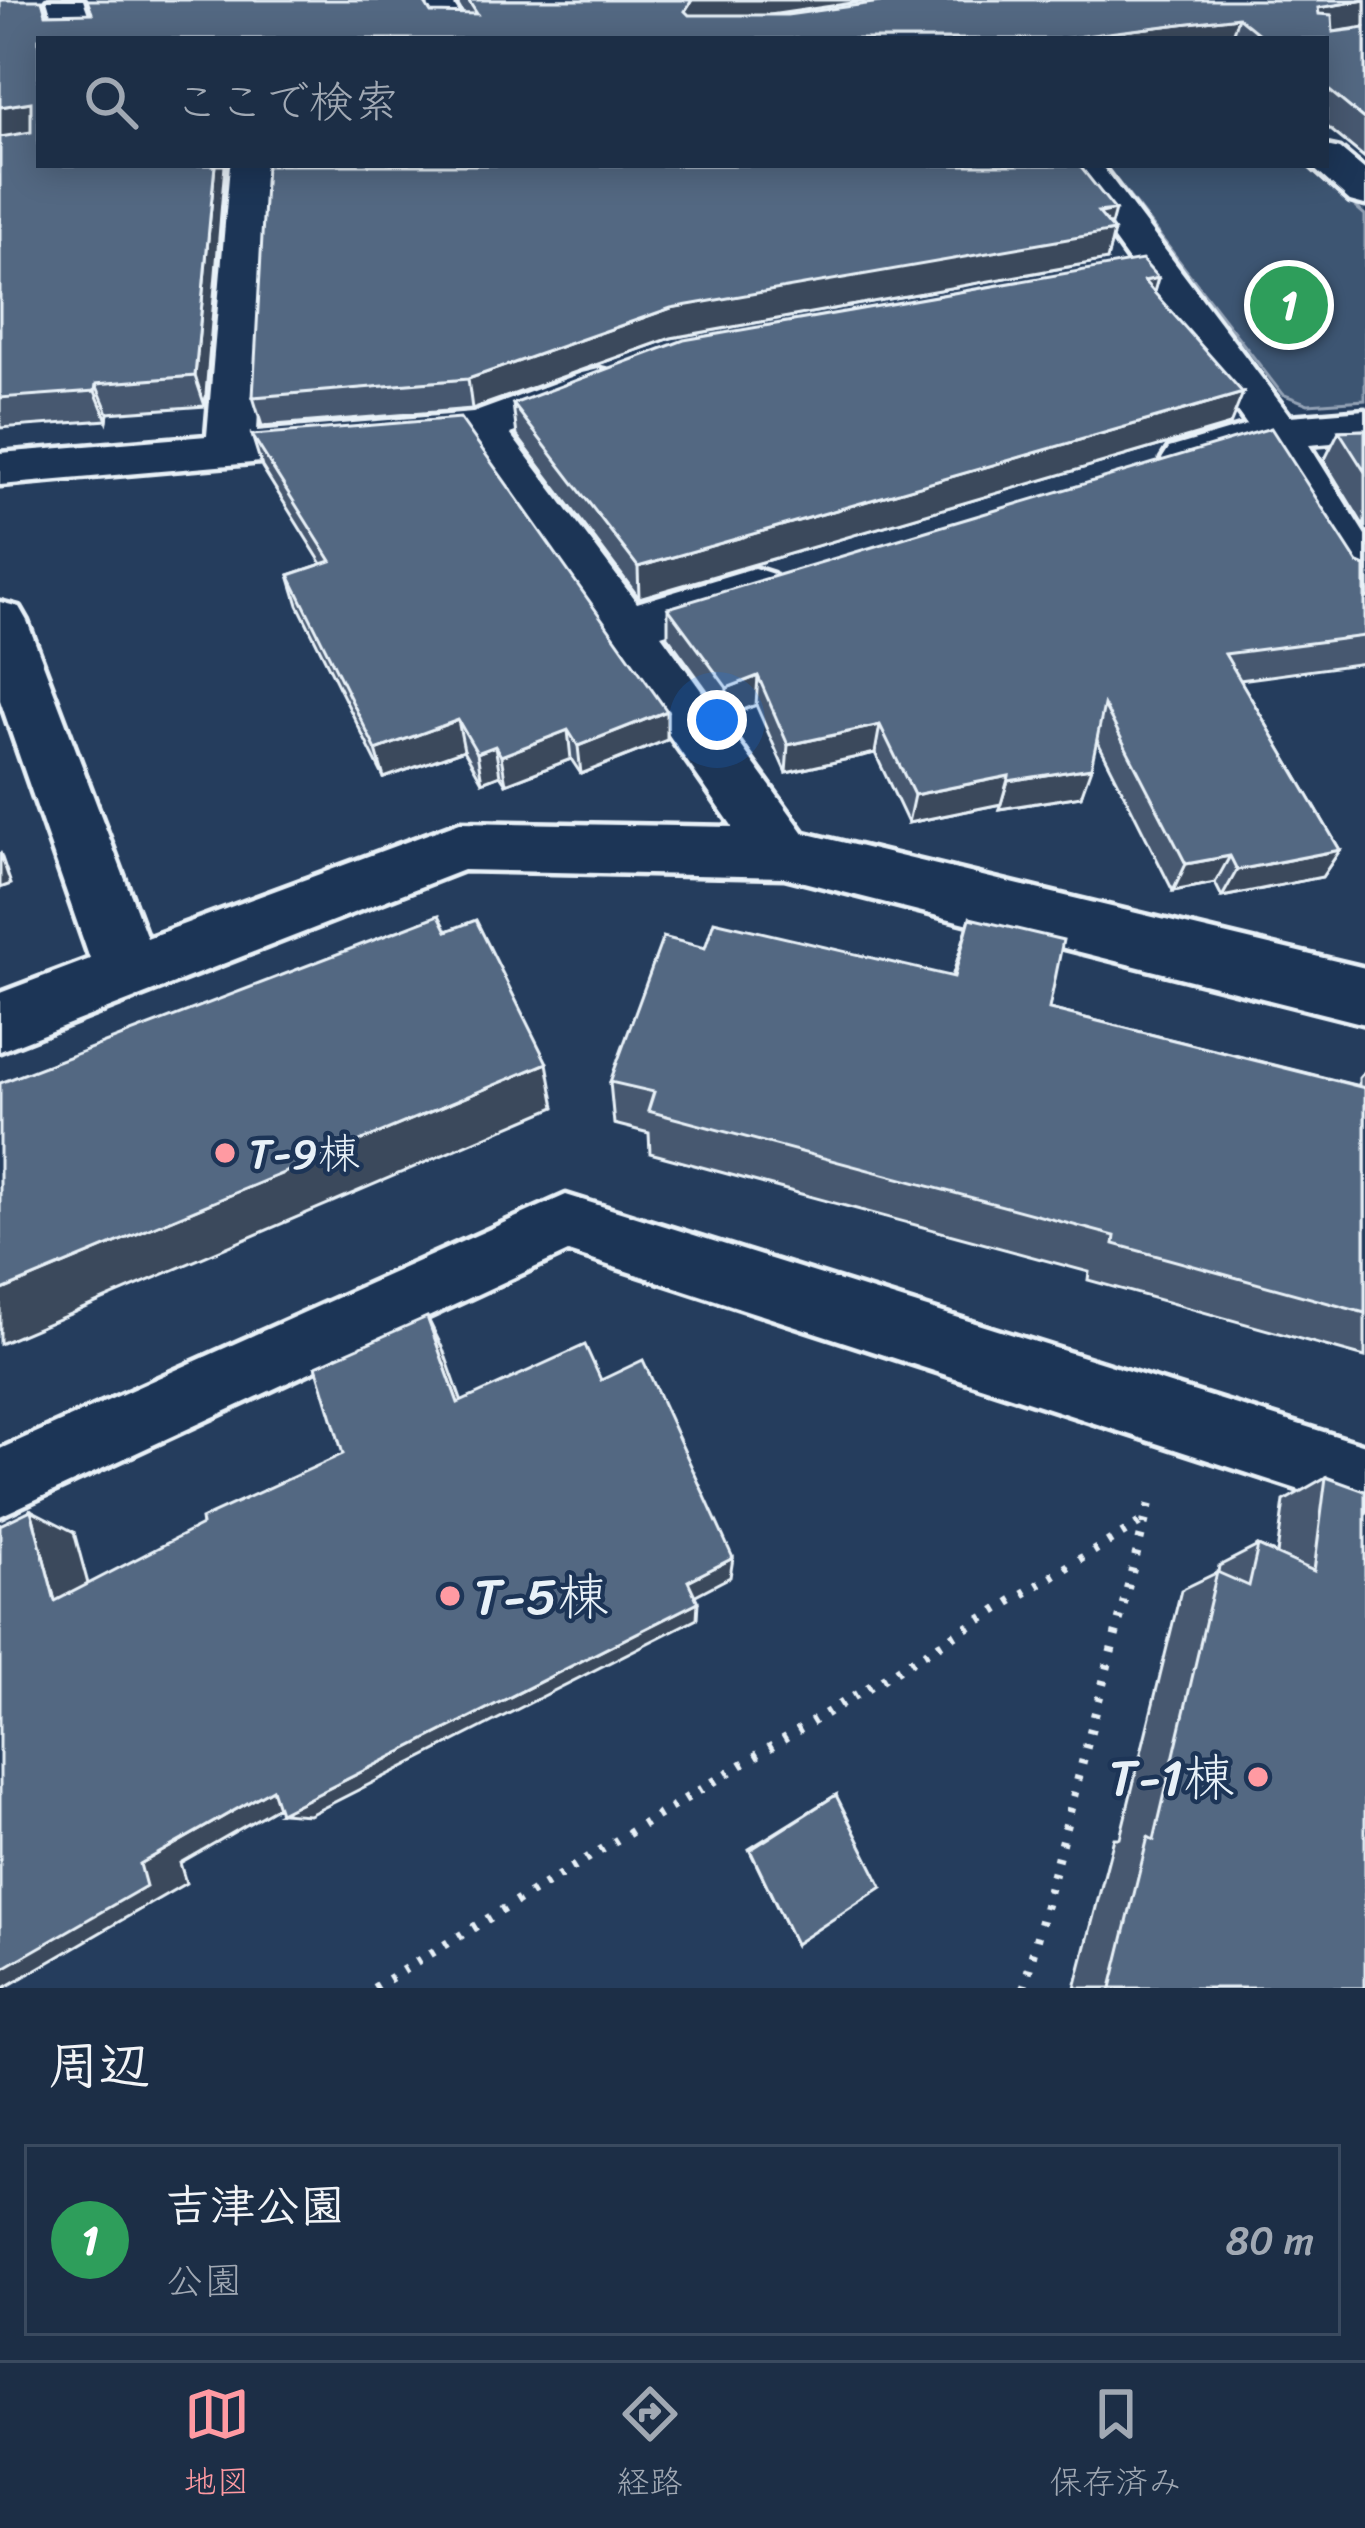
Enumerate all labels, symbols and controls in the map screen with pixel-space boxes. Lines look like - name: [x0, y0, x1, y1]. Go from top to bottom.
- search box: [36, 36, 1329, 168]
- text: ここで検索: [174, 62, 399, 142]
- icon: search: [78, 69, 144, 135]
- pin: 1: [1250, 260, 1328, 350]
- your location: [687, 690, 747, 750]
- place label: T-9棟: [249, 1117, 360, 1191]
- marker: T-9棟: [212, 1140, 238, 1166]
- place label: T-5棟: [474, 1552, 608, 1642]
- marker: T-5棟: [437, 1583, 463, 1609]
- place label: T-1棟: [1109, 1733, 1234, 1823]
- marker: T-1棟: [1245, 1764, 1271, 1790]
- text: 周辺: [48, 2021, 150, 2111]
- text: 吉津公園: [165, 2166, 345, 2246]
- text: 1: [82, 2206, 98, 2275]
- text: 80 m: [1226, 2206, 1314, 2275]
- text: 公園: [165, 2246, 243, 2315]
- tab: 地図: [184, 2381, 250, 2511]
- tab: 経路: [617, 2381, 683, 2511]
- tab: 保存済み: [1050, 2381, 1182, 2511]

